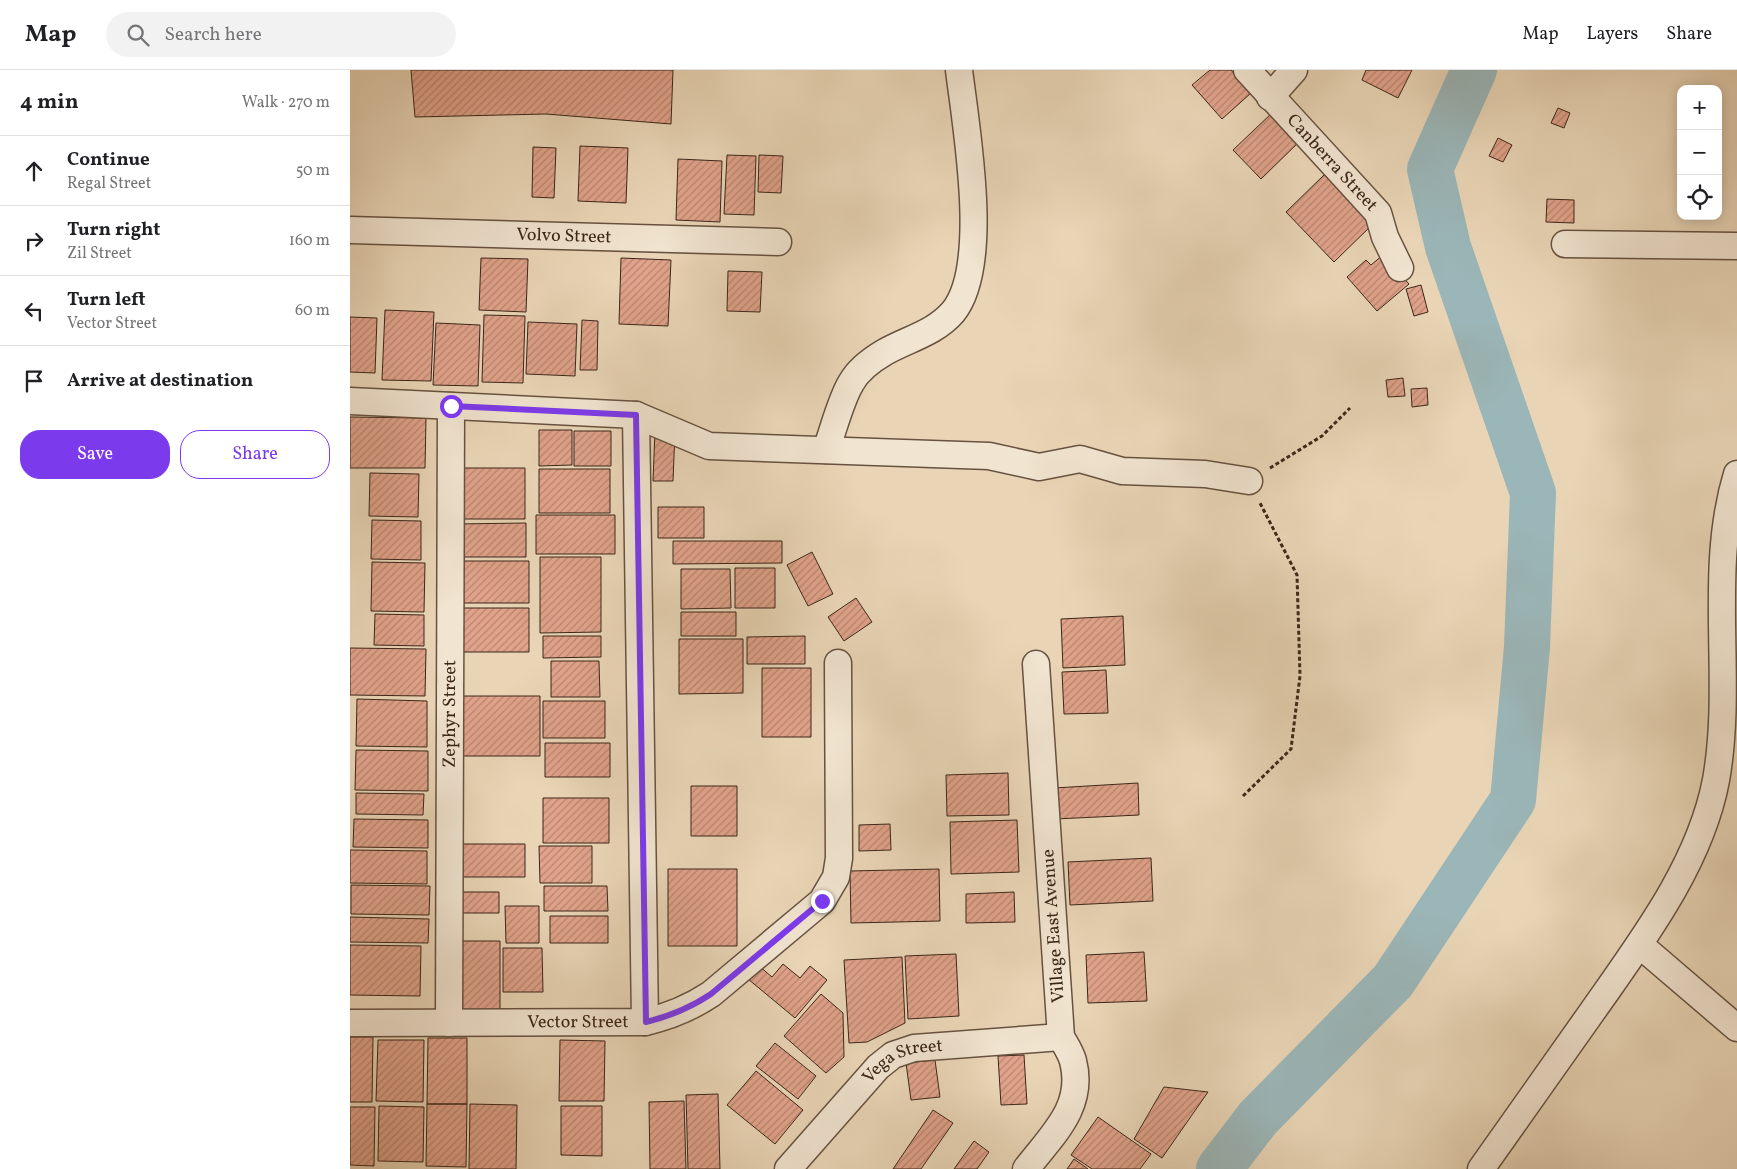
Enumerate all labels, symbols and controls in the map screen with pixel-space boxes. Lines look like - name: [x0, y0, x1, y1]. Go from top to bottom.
- search box: [106, 12, 456, 57]
- text: Map: [25, 18, 76, 52]
- icon: search: [124, 21, 152, 49]
- text: Search here: [164, 22, 262, 48]
- text: Map: [1522, 22, 1558, 47]
- text: Layers: [1586, 22, 1638, 47]
- text: Share: [1666, 22, 1712, 47]
- map controls: [1677, 85, 1722, 220]
- button: +: [1677, 85, 1722, 130]
- text: 4 min: [20, 88, 79, 117]
- text: Walk · 270 m: [242, 92, 330, 114]
- street label: Canberra Street: [1281, 108, 1383, 217]
- button: −: [1677, 130, 1722, 175]
- text: Continue: [67, 147, 150, 173]
- icon: ahead: [20, 157, 48, 185]
- text: 50 m: [296, 160, 330, 182]
- text: Regal Street: [67, 173, 151, 195]
- button: locate: [1677, 175, 1722, 220]
- text: Turn right: [67, 217, 160, 243]
- street label: Volvo Street: [516, 222, 612, 250]
- icon: right: [20, 227, 48, 255]
- text: 160 m: [289, 230, 330, 252]
- text: Zil Street: [67, 243, 132, 265]
- text: Turn left: [67, 287, 146, 313]
- icon: left: [20, 297, 48, 325]
- text: 60 m: [295, 300, 330, 322]
- text: Vector Street: [67, 313, 157, 335]
- icon: arrive: [20, 367, 48, 395]
- text: Arrive at destination: [67, 368, 253, 394]
- route start: [440, 395, 463, 418]
- button: Save: [20, 430, 170, 479]
- button: Share: [180, 430, 330, 479]
- street label: Zephyr Street: [437, 660, 463, 768]
- street label: Village East Avenue: [1036, 848, 1072, 1004]
- route end: [811, 890, 834, 913]
- street label: Vector Street: [527, 1010, 629, 1035]
- street label: Vega Street: [857, 1033, 944, 1089]

